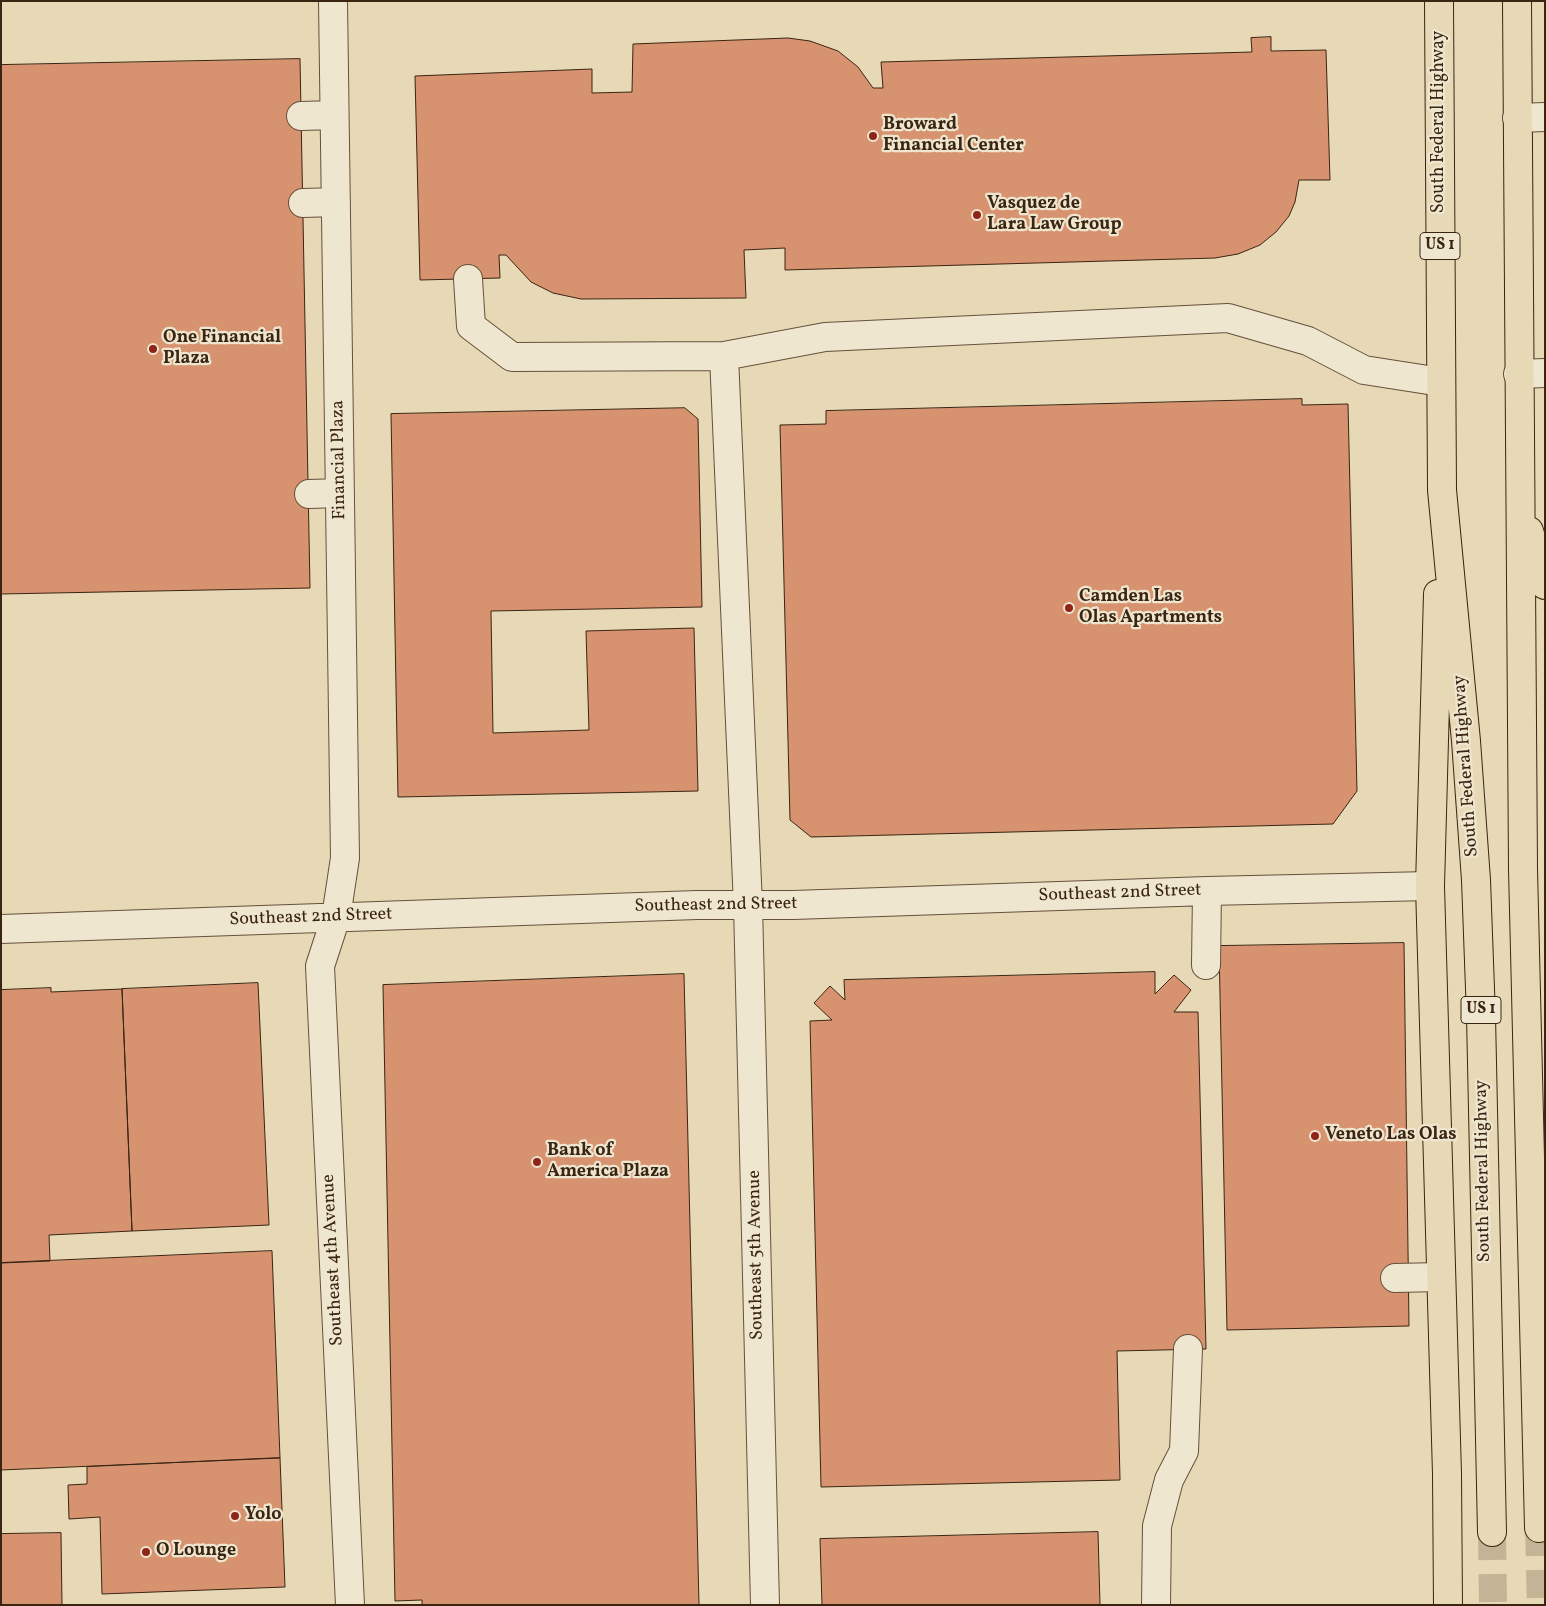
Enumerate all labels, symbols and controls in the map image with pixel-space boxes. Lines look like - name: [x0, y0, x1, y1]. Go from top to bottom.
- street label: South Federal Highway: [1429, 31, 1451, 213]
- place label: Broward Financial Center: [883, 115, 1024, 158]
- marker: Broward Financial Center: [867, 130, 879, 142]
- place label: Vasquez de Lara Law Group: [987, 194, 1122, 236]
- marker: Vasquez de Lara Law Group: [971, 209, 983, 221]
- road number: US 1: [1420, 232, 1460, 260]
- place label: One Financial Plaza: [163, 328, 281, 370]
- marker: One Financial Plaza: [147, 343, 159, 355]
- street label: Financial Plaza: [328, 400, 352, 520]
- place label: Camden Las Olas Apartments: [1079, 587, 1222, 630]
- marker: Camden Las Olas Apartments: [1063, 602, 1075, 614]
- street label: South Federal Highway: [1450, 674, 1484, 858]
- street label: Southeast 2nd Street: [1038, 880, 1202, 908]
- street label: Southeast 2nd Street: [634, 894, 798, 918]
- street label: Southeast 2nd Street: [229, 904, 393, 932]
- road number: US 1: [1461, 996, 1501, 1024]
- street label: South Federal Highway: [1472, 1080, 1496, 1262]
- place label: Veneto Las Olas: [1325, 1125, 1457, 1147]
- marker: Veneto Las Olas: [1309, 1130, 1321, 1142]
- place label: Bank of America Plaza: [547, 1141, 669, 1184]
- marker: Bank of America Plaza: [531, 1156, 543, 1168]
- street label: Southeast 5th Avenue: [745, 1170, 769, 1340]
- street label: Southeast 4th Avenue: [319, 1174, 349, 1346]
- place label: Yolo: [245, 1505, 282, 1527]
- marker: Yolo: [229, 1510, 241, 1522]
- place label: O Lounge: [156, 1541, 236, 1563]
- marker: O Lounge: [140, 1546, 152, 1558]

